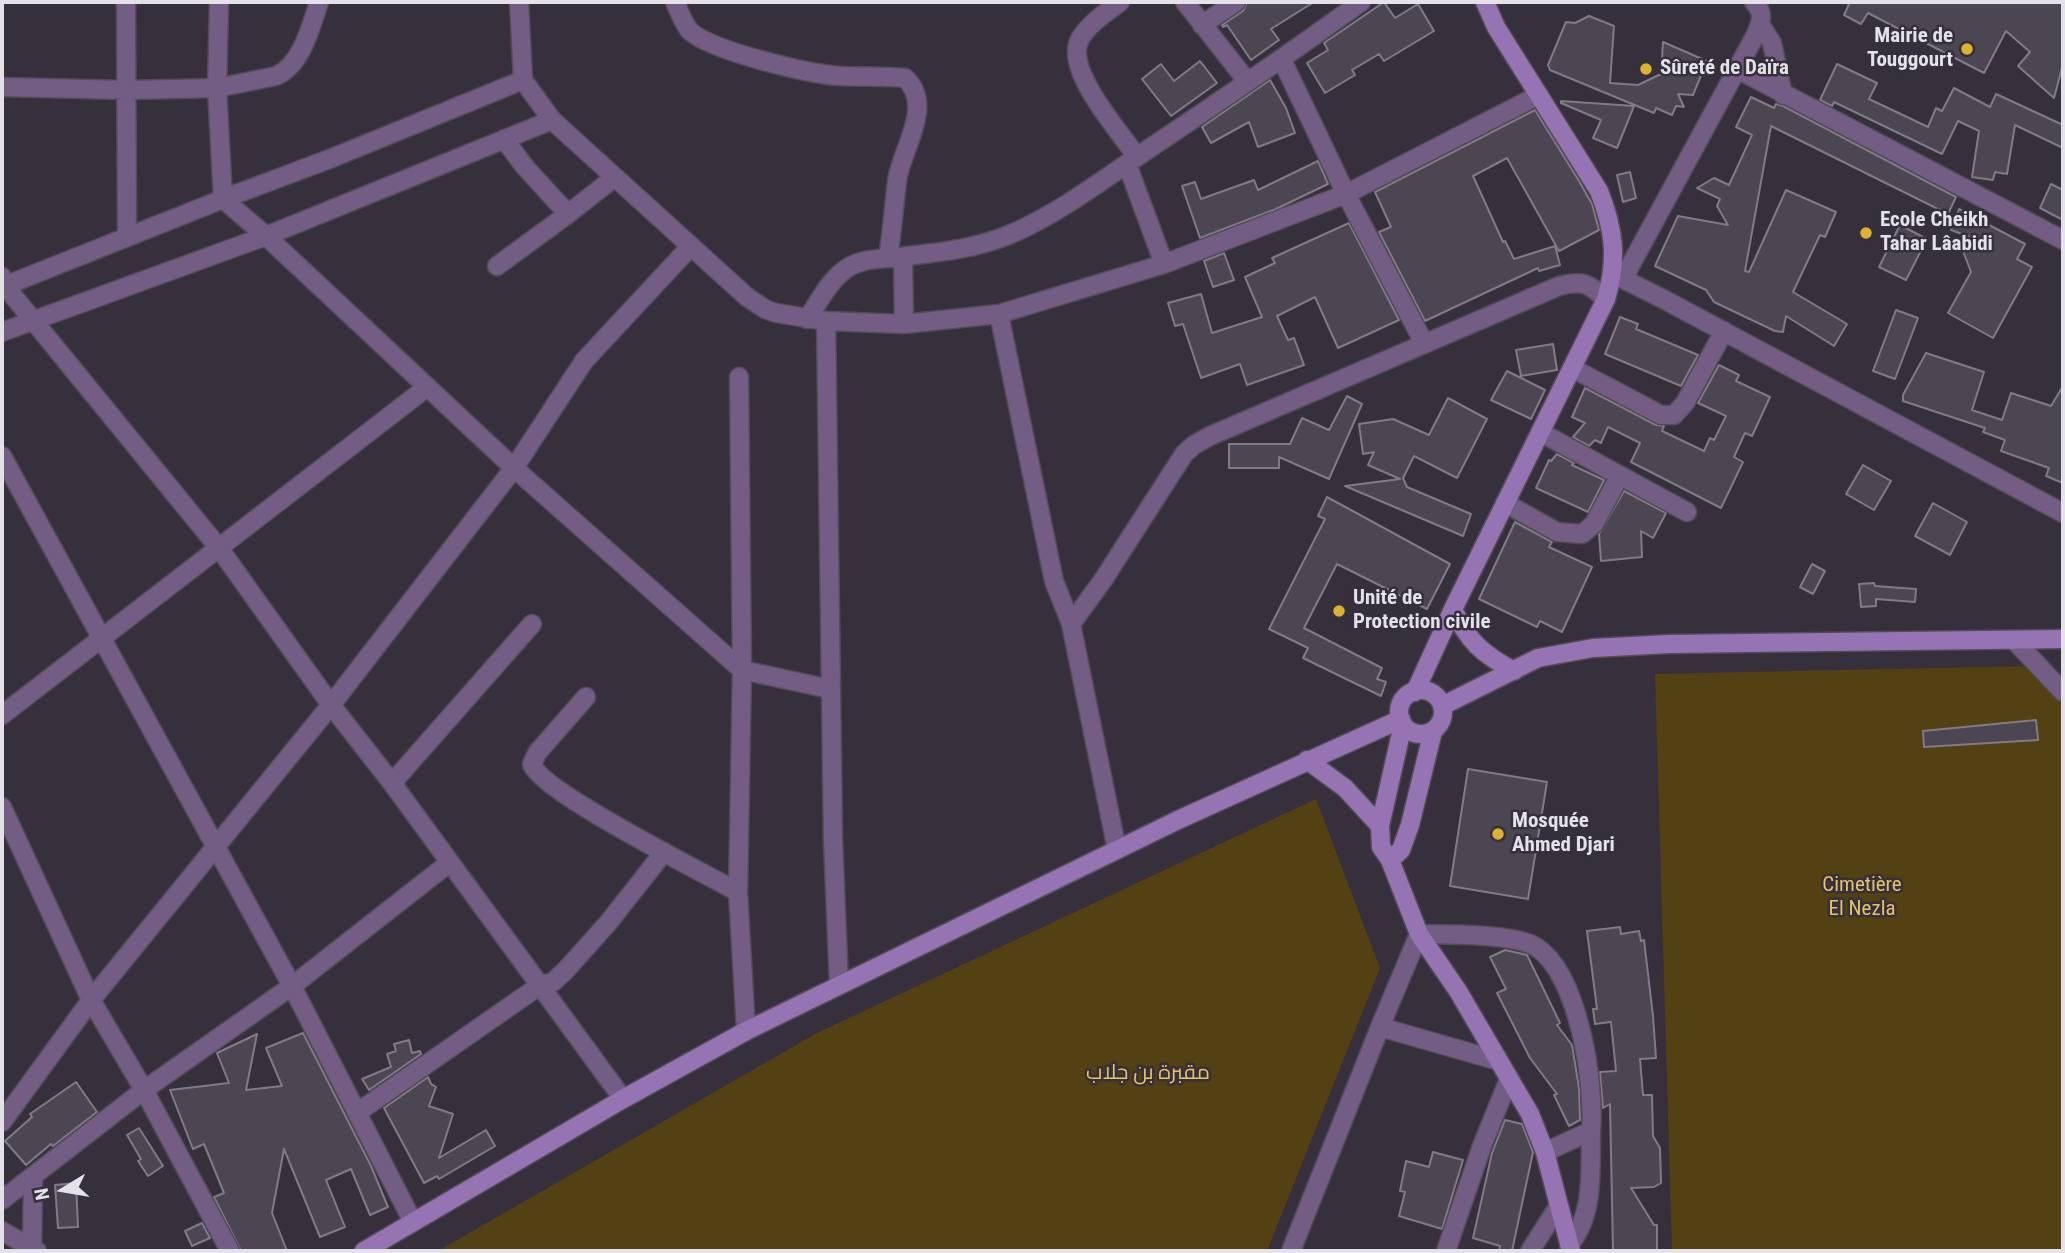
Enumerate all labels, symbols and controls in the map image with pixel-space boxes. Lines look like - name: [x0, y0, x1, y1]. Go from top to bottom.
- place label: Mairie de Touggourt: [1867, 24, 1953, 74]
- marker: Mairie de Touggourt: [1959, 41, 1975, 57]
- place label: Sûreté de Daïra: [1660, 56, 1789, 82]
- marker: Sûreté de Daïra: [1638, 61, 1654, 77]
- place label: Ecole Cheikh Tahar Lâabidi: [1880, 208, 1993, 258]
- marker: Ecole Cheikh Tahar Lâabidi: [1858, 225, 1874, 241]
- place label: Unité de Protection civile: [1353, 586, 1490, 636]
- marker: Unité de Protection civile: [1331, 603, 1347, 619]
- place label: Mosquée Ahmed Djari: [1512, 809, 1615, 859]
- marker: Mosquée Ahmed Djari: [1490, 826, 1506, 842]
- park label: Cimetière El Nezla: [1822, 873, 1902, 923]
- park label: مقبرة بن جلاب: [1086, 1061, 1210, 1087]
- north arrow: [28, 1155, 98, 1225]
- text: N: [29, 1186, 54, 1202]

